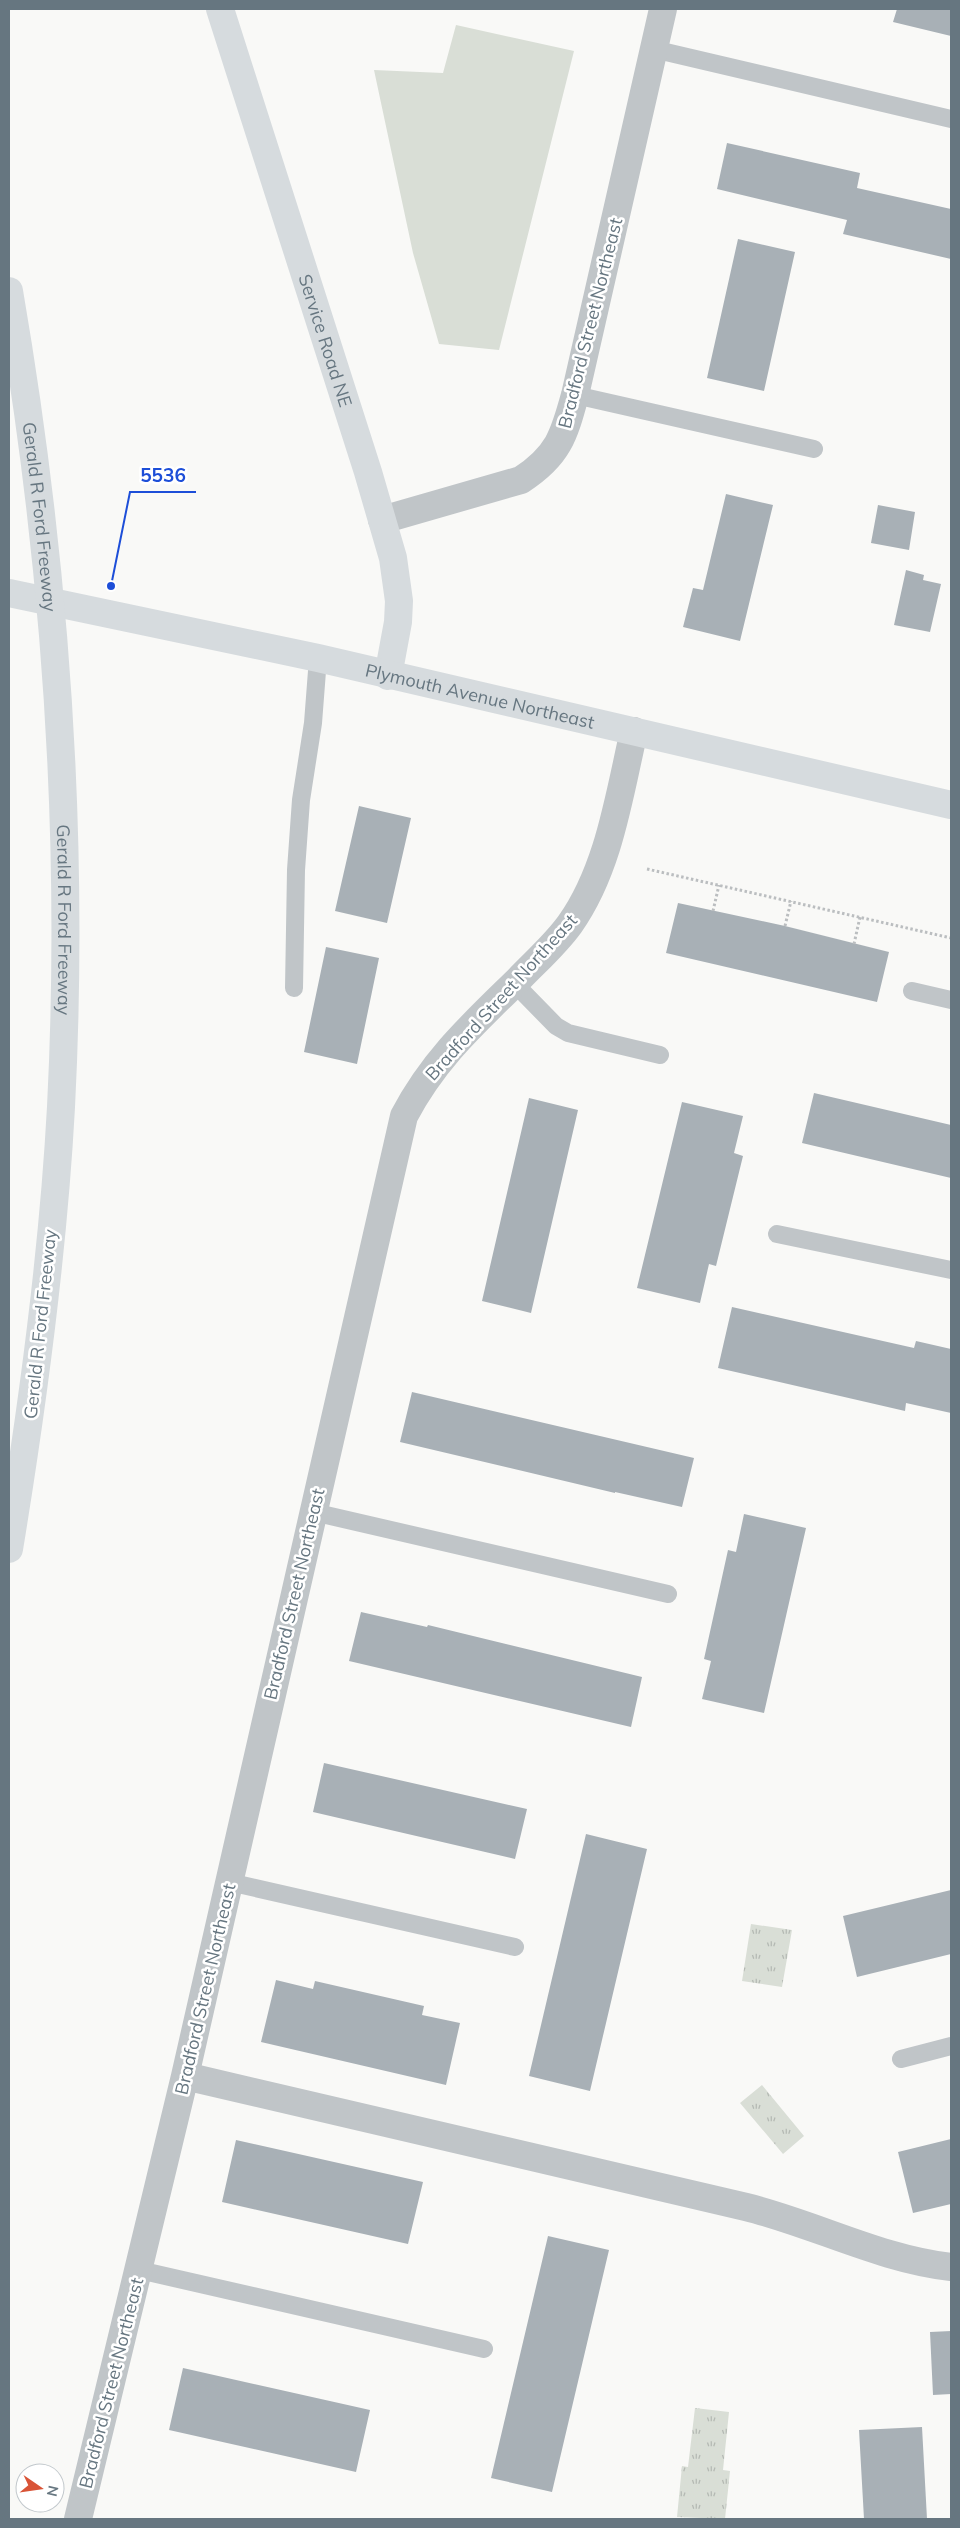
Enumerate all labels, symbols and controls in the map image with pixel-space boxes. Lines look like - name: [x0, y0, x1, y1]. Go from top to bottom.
- street label: Bradford Street Northeast: [553, 215, 627, 431]
- street label: Service Road NE: [294, 271, 358, 410]
- street label: Gerald R Ford Freeway: [18, 420, 62, 613]
- callout: 5536: [130, 458, 196, 492]
- text: 5536: [140, 463, 186, 487]
- street label: Plymouth Avenue Northeast: [363, 658, 597, 733]
- street label: Gerald R Ford Freeway: [52, 824, 77, 1016]
- street label: Bradford Street Northeast: [420, 909, 582, 1085]
- street label: Gerald R Ford Freeway: [19, 1228, 61, 1420]
- street label: Bradford Street Northeast: [258, 1486, 330, 1702]
- street label: Bradford Street Northeast: [169, 1881, 241, 2097]
- street label: Bradford Street Northeast: [74, 2275, 148, 2491]
- north arrow: [15, 2463, 65, 2513]
- text: N: [43, 2484, 63, 2498]

